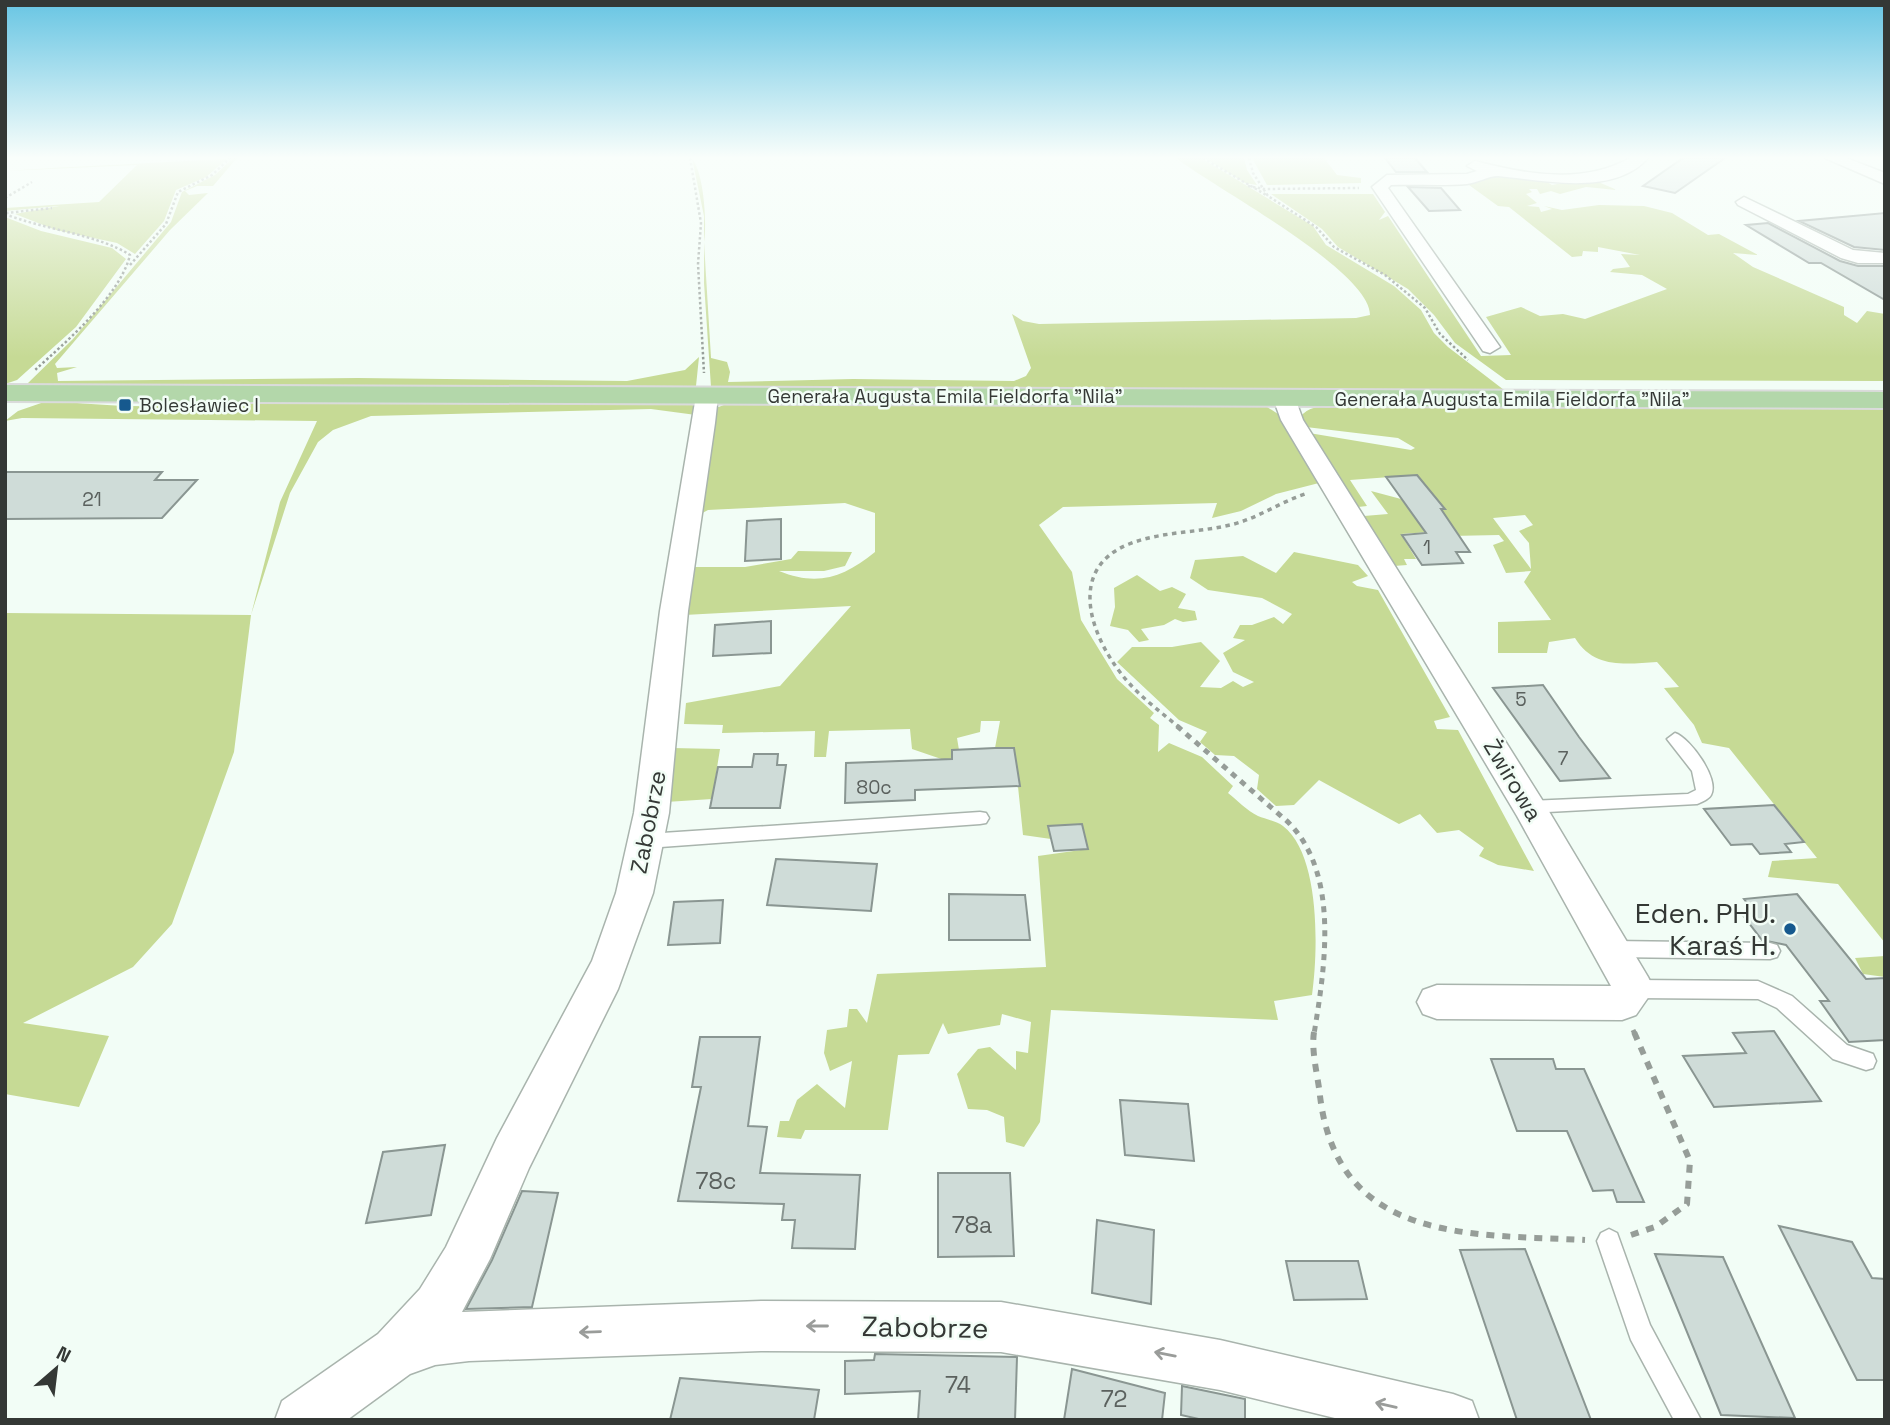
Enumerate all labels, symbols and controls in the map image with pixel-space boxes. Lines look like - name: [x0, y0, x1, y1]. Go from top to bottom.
- street label: Generała Augusta Emila Fieldorfa "Nila": [767, 384, 1123, 409]
- street label: Generała Augusta Emila Fieldorfa "Nila": [1334, 387, 1690, 412]
- place label: Bolesławiec I: [139, 393, 259, 418]
- marker: Bolesławiec I: [117, 397, 133, 413]
- house number: 21: [82, 487, 102, 512]
- house number: 1: [1423, 535, 1431, 560]
- house number: 5: [1515, 687, 1527, 712]
- street label: Żwirowa: [1477, 733, 1549, 827]
- house number: 7: [1558, 746, 1569, 771]
- street label: Zabobrze: [623, 768, 673, 876]
- house number: 80c: [856, 775, 892, 800]
- place label: Eden. PHU. Karaś H.: [1635, 895, 1776, 963]
- marker: Eden. PHU. Karaś H.: [1782, 921, 1798, 937]
- house number: 78c: [696, 1166, 737, 1196]
- house number: 78a: [952, 1210, 992, 1240]
- street label: Zabobrze: [861, 1308, 989, 1346]
- one-way arrow: [806, 1319, 829, 1333]
- one-way arrow: [578, 1325, 601, 1339]
- north arrow: [21, 1334, 91, 1404]
- text: N: [52, 1340, 75, 1368]
- one-way arrow: [1154, 1347, 1177, 1361]
- house number: 74: [945, 1370, 971, 1400]
- house number: 72: [1101, 1384, 1127, 1414]
- one-way arrow: [1376, 1397, 1398, 1410]

